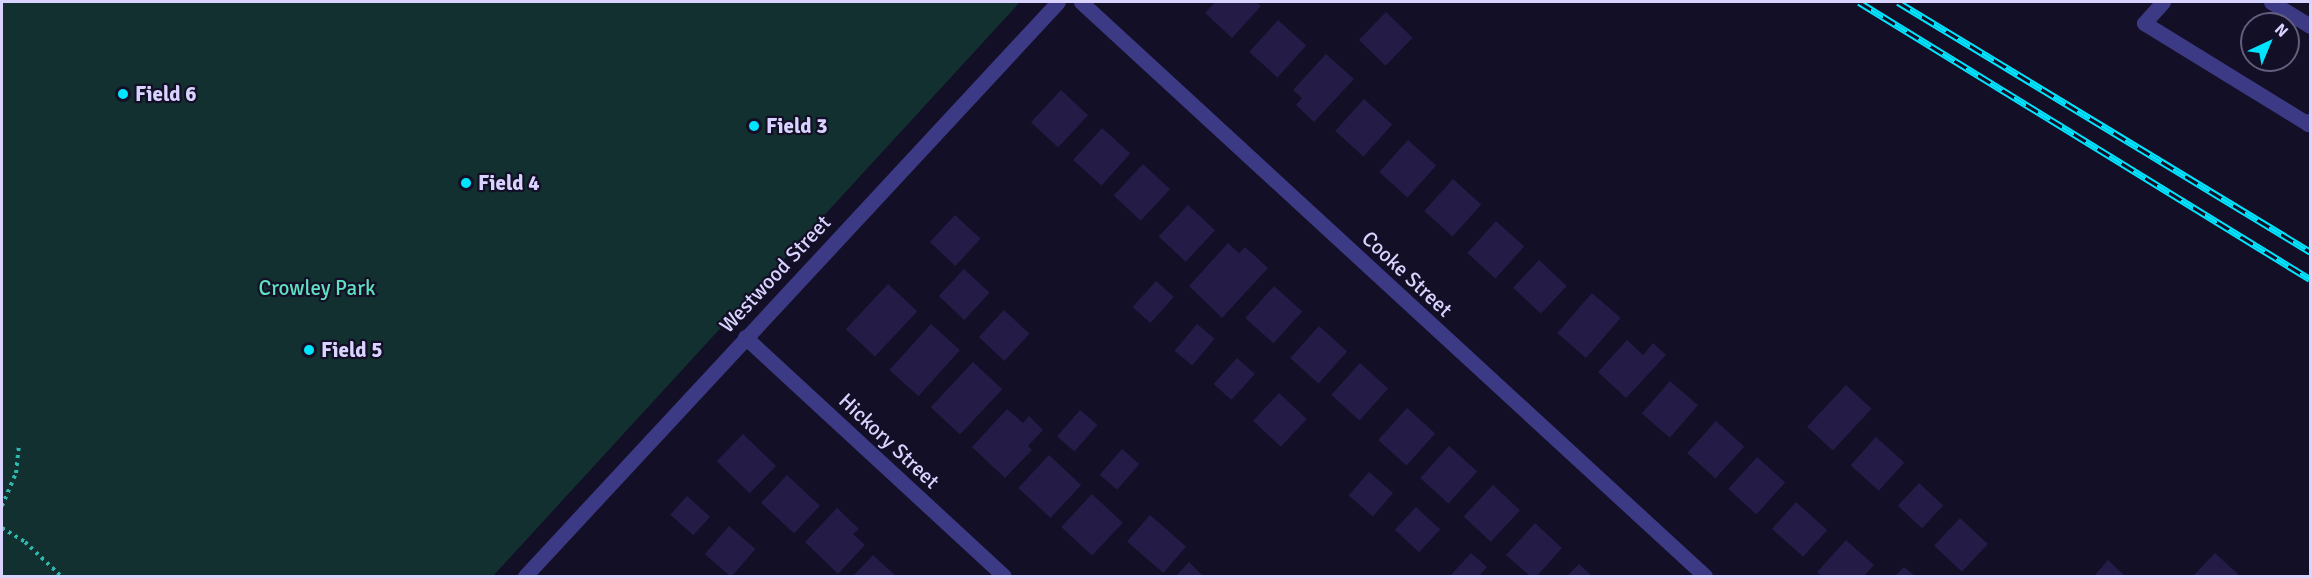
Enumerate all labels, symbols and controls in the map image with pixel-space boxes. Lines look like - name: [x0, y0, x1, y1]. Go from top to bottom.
- north arrow: [2240, 12, 2300, 72]
- text: N: [2270, 19, 2292, 42]
- place label: Field 6: [135, 81, 197, 107]
- marker: Field 6: [116, 87, 130, 101]
- place label: Field 3: [766, 113, 828, 139]
- marker: Field 3: [747, 119, 761, 133]
- place label: Field 4: [478, 170, 540, 196]
- marker: Field 4: [459, 176, 473, 190]
- street label: Westwood Street: [714, 210, 836, 338]
- street label: Cooke Street: [1357, 226, 1457, 322]
- park label: Crowley Park: [259, 275, 375, 301]
- place label: Field 5: [321, 337, 383, 363]
- marker: Field 5: [302, 343, 316, 357]
- street label: Hickory Street: [834, 388, 944, 494]

